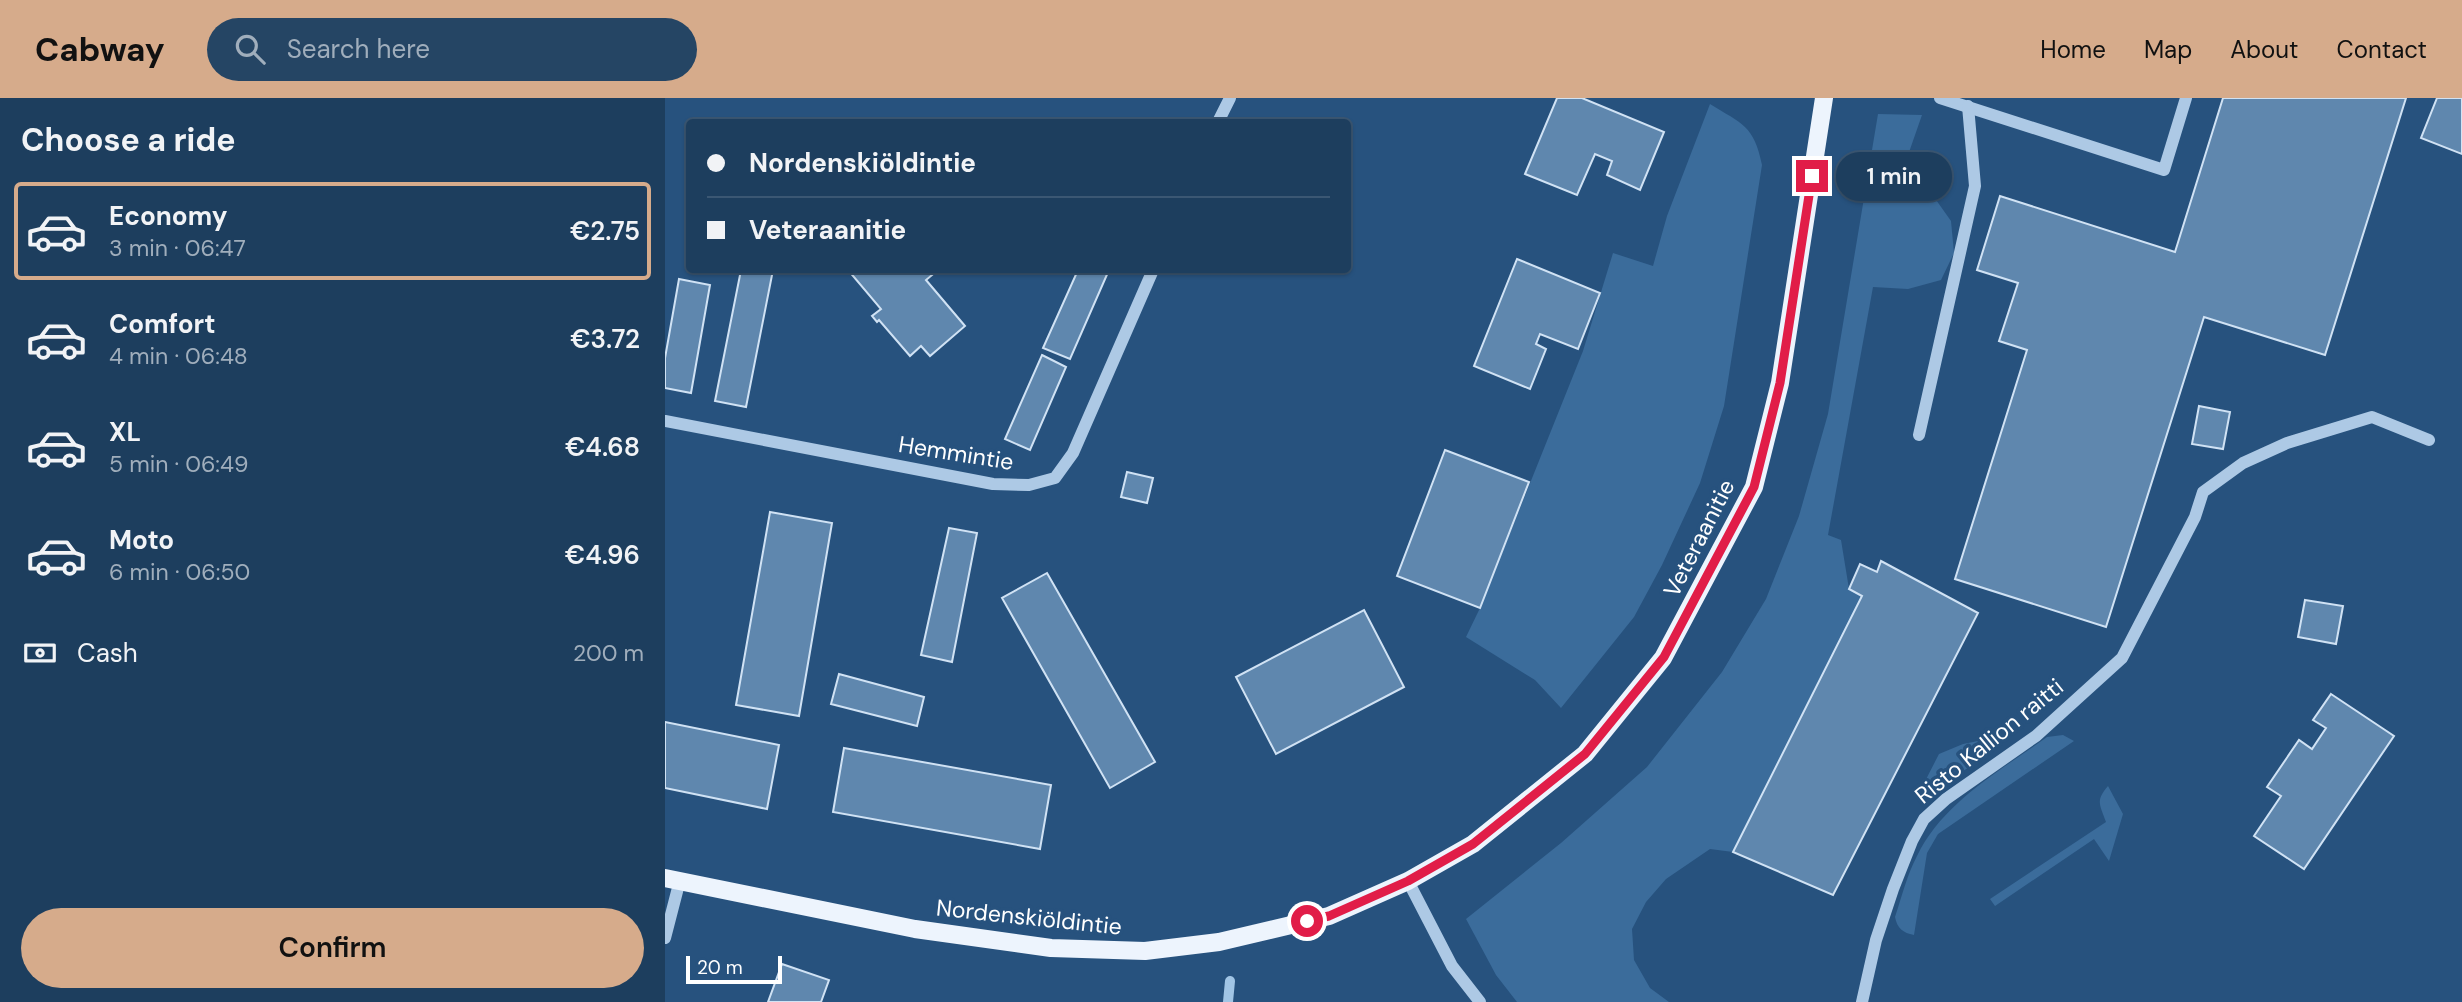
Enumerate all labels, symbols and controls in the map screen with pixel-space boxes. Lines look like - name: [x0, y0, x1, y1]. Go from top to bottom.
- search box: [207, 18, 697, 81]
- text: Cabway: [35, 28, 165, 71]
- icon: search: [231, 30, 269, 68]
- text: Search here: [287, 32, 430, 66]
- text: Home: [2040, 34, 2106, 65]
- text: Map: [2144, 34, 2192, 65]
- text: About: [2230, 34, 2299, 65]
- text: Contact: [2337, 34, 2427, 65]
- text: Choose a ride: [21, 119, 236, 161]
- text: Nordenskiöldintie: [749, 146, 976, 180]
- callout: 1 min: [1837, 152, 1952, 200]
- route end: [1796, 160, 1828, 192]
- text: 1 min: [1867, 161, 1921, 191]
- text: Economy: [109, 199, 227, 233]
- icon: car: [25, 200, 88, 263]
- text: Veteraanitie: [749, 213, 906, 247]
- text: €2.75: [570, 214, 640, 248]
- text: 3 min · 06:47: [109, 233, 246, 263]
- text: Comfort: [109, 307, 215, 341]
- icon: car: [25, 308, 88, 371]
- text: €3.72: [570, 322, 640, 356]
- text: 4 min · 06:48: [109, 341, 248, 371]
- text: XL: [109, 415, 141, 449]
- icon: car: [25, 416, 88, 479]
- street label: Hemmintie: [896, 429, 1016, 477]
- text: €4.68: [565, 430, 640, 464]
- text: 5 min · 06:49: [109, 449, 248, 479]
- street label: Veteraanitie: [1657, 474, 1741, 602]
- text: Moto: [109, 523, 174, 557]
- icon: car: [25, 524, 88, 587]
- text: €4.96: [565, 538, 640, 572]
- text: 6 min · 06:50: [109, 557, 250, 587]
- icon: cash: [21, 634, 59, 672]
- text: Cash: [77, 636, 138, 670]
- text: 200 m: [573, 638, 644, 668]
- street label: Risto Kallion raitti: [1908, 672, 2070, 810]
- street label: Nordenskiöldintie: [935, 892, 1123, 942]
- route start: [1291, 905, 1323, 937]
- button: Confirm: [21, 908, 644, 988]
- scale bar: [686, 953, 782, 985]
- text: 20 m: [697, 955, 743, 980]

